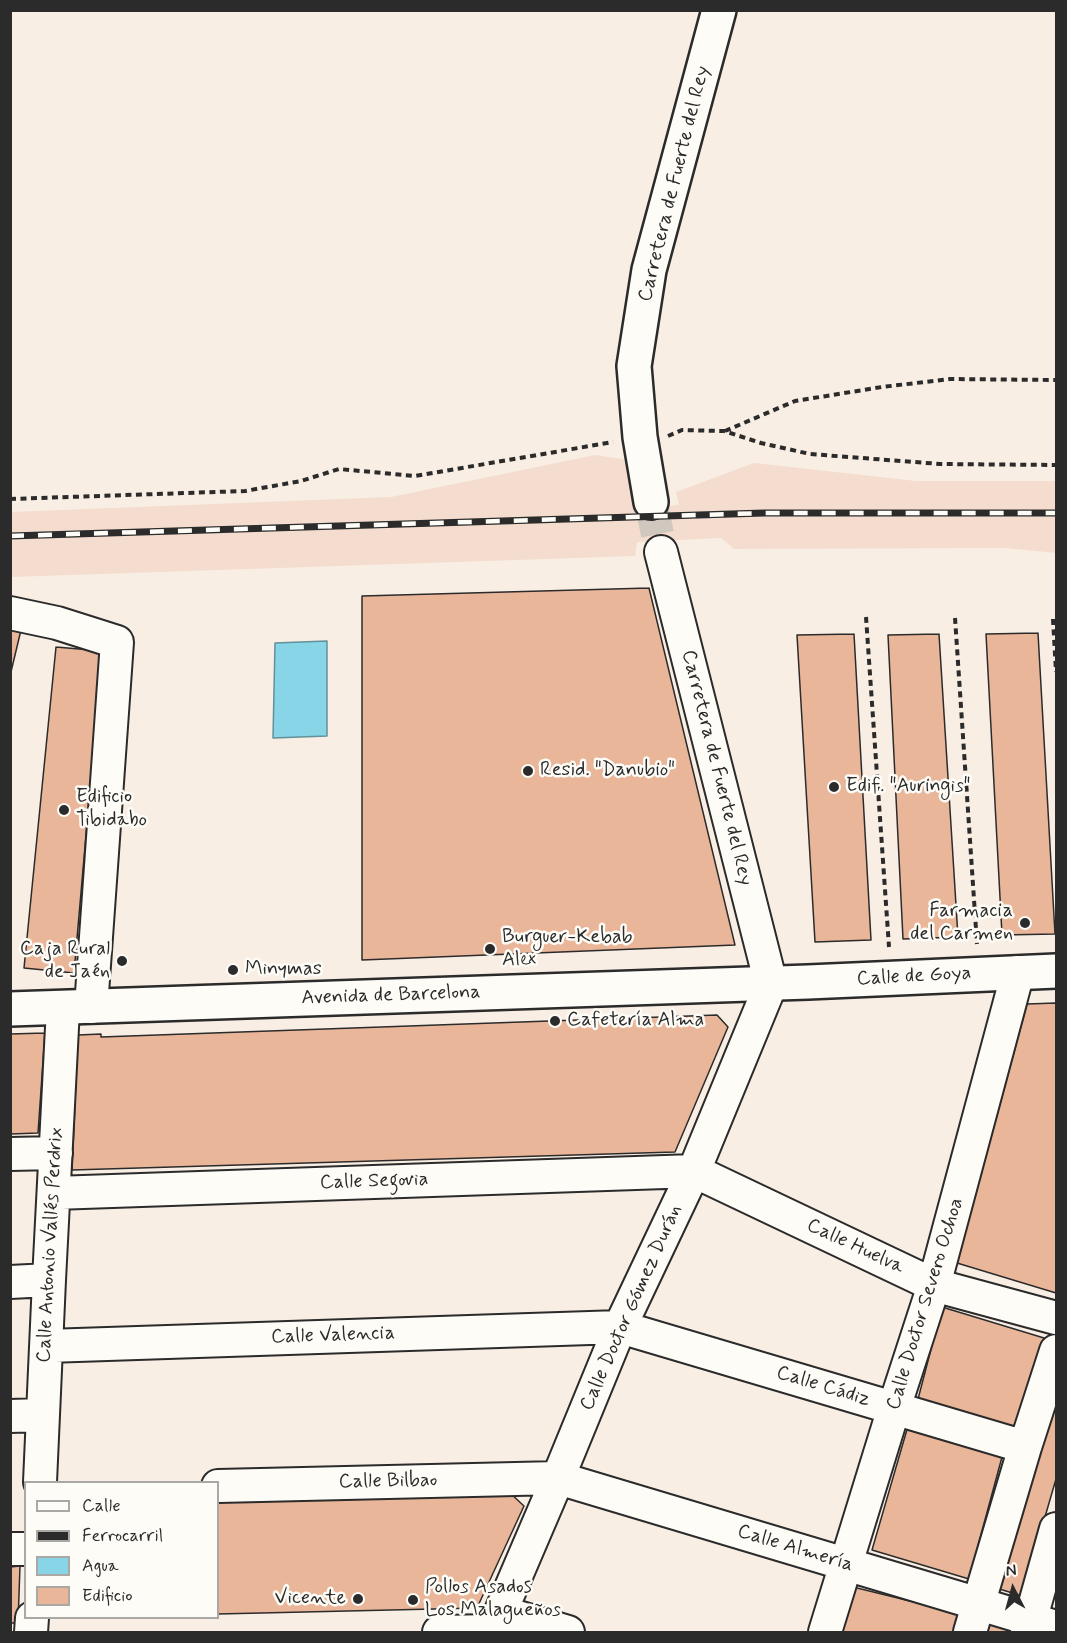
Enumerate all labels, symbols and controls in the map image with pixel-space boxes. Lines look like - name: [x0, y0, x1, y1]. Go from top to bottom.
- street label: Carretera de Fuerte del Rey: [634, 64, 716, 304]
- street label: Carretera de Fuerte del Rey: [675, 648, 757, 888]
- place label: Resid. "Danubio": [540, 759, 675, 783]
- marker: Resid. "Danubio": [521, 764, 535, 778]
- place label: Edif. "Auringis": [846, 775, 970, 799]
- marker: Edif. "Auringis": [827, 780, 841, 794]
- place label: Edificio Tibidabo: [76, 786, 147, 833]
- marker: Edificio Tibidabo: [57, 803, 71, 817]
- place label: Farmacia del Carmen: [910, 900, 1013, 947]
- marker: Farmacia del Carmen: [1018, 916, 1032, 930]
- place label: Burguer-Kebab Alex: [502, 926, 633, 973]
- place label: Caja Rural de Jaén: [20, 938, 110, 985]
- marker: Burguer-Kebab Alex: [483, 942, 497, 956]
- marker: Caja Rural de Jaén: [115, 954, 129, 968]
- place label: Minymas: [245, 958, 322, 982]
- street label: Calle de Goya: [856, 962, 972, 992]
- marker: Minymas: [226, 963, 240, 977]
- street label: Avenida de Barcelona: [301, 981, 481, 1011]
- place label: Cafetería Alma: [567, 1009, 704, 1033]
- marker: Cafetería Alma: [548, 1014, 562, 1028]
- street label: Calle Antonio Vallés Perdrix: [33, 1127, 69, 1363]
- street label: Calle Segovia: [319, 1168, 429, 1196]
- street label: Calle Doctor Severo Ochoa: [882, 1195, 970, 1413]
- street label: Calle Doctor Gómez Durán: [576, 1201, 688, 1415]
- street label: Calle Huelva: [802, 1214, 908, 1280]
- street label: Calle Valencia: [271, 1322, 395, 1350]
- street label: Calle Cádiz: [773, 1361, 873, 1413]
- street label: Calle Bilbao: [338, 1469, 438, 1495]
- legend: [24, 1481, 219, 1619]
- text: Calle: [82, 1494, 121, 1518]
- street label: Calle Almería: [734, 1520, 856, 1578]
- text: Ferrocarril: [82, 1524, 163, 1548]
- text: Agua: [82, 1554, 119, 1578]
- north arrow: [983, 1559, 1043, 1619]
- text: N: [1005, 1560, 1017, 1582]
- place label: Pollos Asados Los Malagueños: [425, 1576, 561, 1623]
- text: Edificio: [82, 1584, 133, 1608]
- place label: Vicente: [274, 1587, 346, 1611]
- marker: Vicente: [351, 1592, 365, 1606]
- marker: Pollos Asados Los Malagueños: [406, 1593, 420, 1607]

